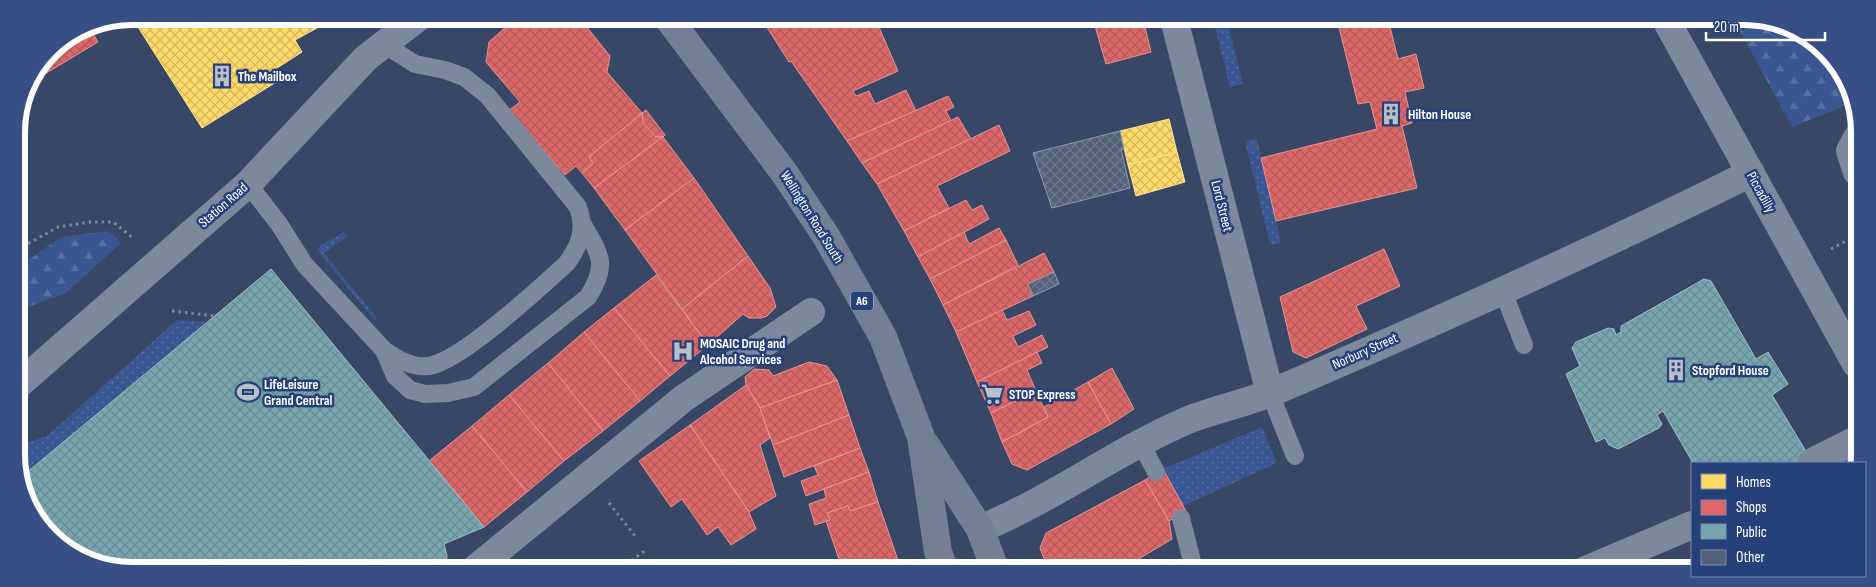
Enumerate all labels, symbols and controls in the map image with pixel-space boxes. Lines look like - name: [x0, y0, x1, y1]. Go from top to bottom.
- scale bar: [1706, 10, 1825, 42]
- text: 20 m: [1714, 18, 1739, 37]
- building icon: The Mailbox: [209, 63, 235, 89]
- place label: The Mailbox: [238, 68, 297, 85]
- building icon: Hilton House: [1378, 101, 1404, 127]
- place label: Hilton House: [1408, 106, 1471, 123]
- street label: Wellington Road South: [777, 168, 847, 266]
- street label: Piccadilly: [1743, 169, 1779, 216]
- street label: Station Road: [195, 179, 251, 231]
- street label: Lord Street: [1207, 179, 1237, 233]
- road number: A6: [851, 292, 873, 310]
- street label: Norbury Street: [1330, 329, 1400, 373]
- place label: MOSAIC Drug and Alcohol Services: [699, 335, 785, 368]
- hospital icon: MOSAIC Drug and Alcohol Services: [670, 338, 696, 364]
- building icon: Stopford House: [1663, 357, 1689, 383]
- place label: Stopford House: [1692, 362, 1769, 379]
- place label: LifeLeisure Grand Central: [264, 376, 333, 409]
- sports icon: LifeLeisure Grand Central: [235, 379, 261, 405]
- supermarket icon: STOP Express: [979, 381, 1005, 407]
- place label: STOP Express: [1009, 386, 1076, 403]
- legend: [1691, 462, 1866, 577]
- text: Homes: [1736, 473, 1771, 492]
- text: Shops: [1736, 498, 1767, 517]
- text: Public: [1736, 523, 1767, 542]
- text: Other: [1736, 548, 1765, 567]

